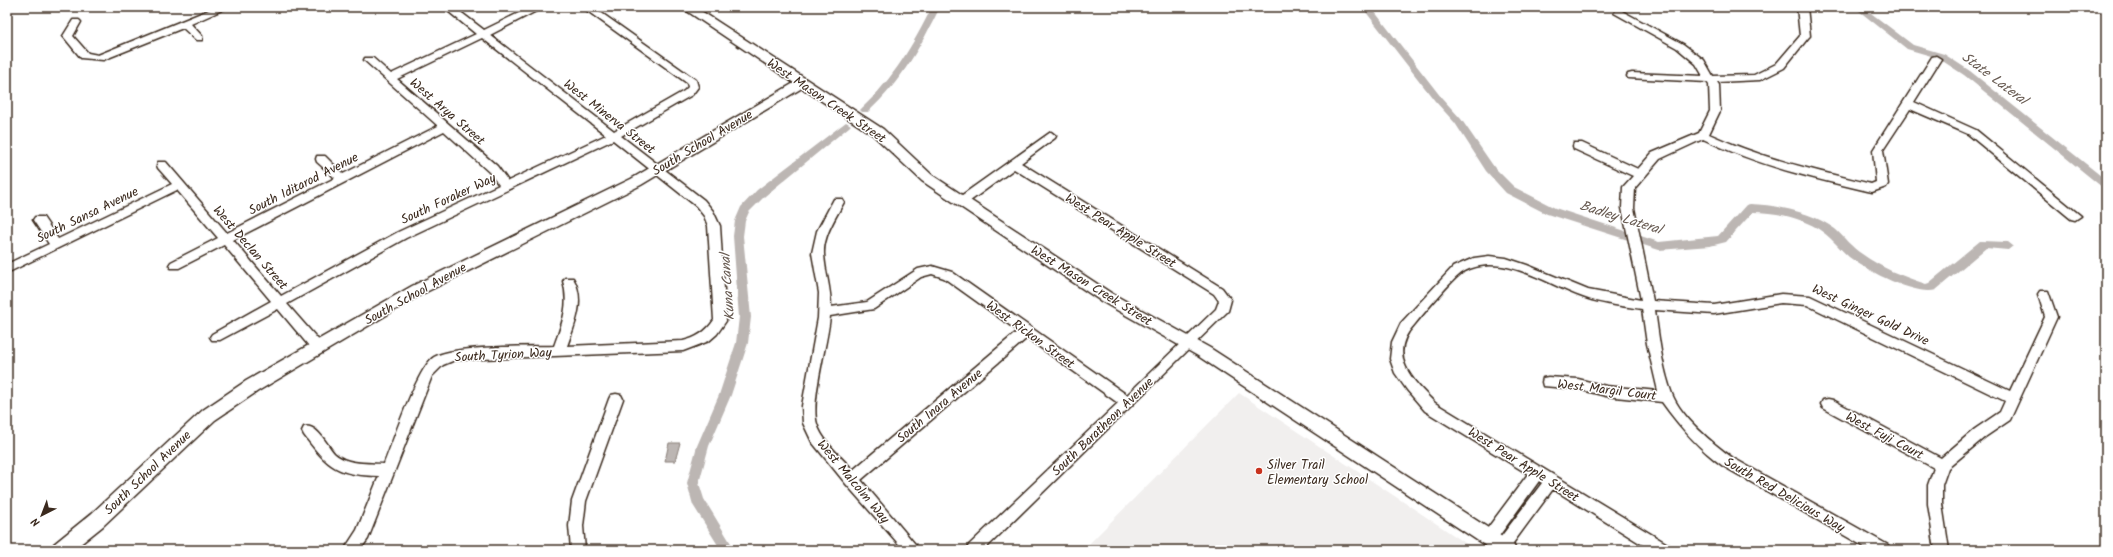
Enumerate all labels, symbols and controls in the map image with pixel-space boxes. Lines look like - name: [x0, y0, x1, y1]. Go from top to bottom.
- water label: State Lateral: [1957, 47, 2034, 112]
- street label: West Mason Creek Street: [762, 53, 891, 150]
- street label: West Arya Street: [405, 73, 490, 152]
- street label: West Minerva Street: [558, 74, 660, 161]
- street label: South School Avenue: [648, 105, 757, 182]
- street label: South Iditarod Avenue: [245, 147, 363, 221]
- street label: South Foraker Way: [397, 168, 501, 231]
- street label: South Sansa Avenue: [33, 181, 142, 249]
- street label: West Pear Apple Street: [1060, 188, 1181, 275]
- water label: Badley Lateral: [1577, 195, 1667, 242]
- street label: West Declan Street: [207, 201, 293, 296]
- street label: West Mason Creek Street: [1026, 240, 1157, 333]
- water label: Kuna Canal: [715, 250, 741, 321]
- street label: South School Avenue: [361, 257, 471, 331]
- street label: West Ginger Gold Drive: [1808, 279, 1933, 352]
- street label: West Rickon Street: [981, 296, 1080, 375]
- street label: South Tyrion Way: [454, 342, 553, 369]
- street label: South Inara Avenue: [892, 364, 988, 449]
- street label: South Baratheon Avenue: [1047, 372, 1159, 482]
- street label: West Margil Court: [1556, 374, 1658, 407]
- street label: West Fuji Court: [1842, 407, 1928, 466]
- street label: West Pear Apple Street: [1463, 422, 1584, 509]
- street label: South School Avenue: [100, 426, 197, 520]
- street label: West Malcolm Way: [811, 435, 895, 529]
- street label: South Red Delicious Way: [1720, 452, 1849, 539]
- place label: Silver Trail Elementary School: [1267, 455, 1368, 491]
- marker: Silver Trail Elementary School: [1254, 466, 1264, 476]
- north arrow: [22, 495, 62, 535]
- text: N: [27, 513, 45, 531]

